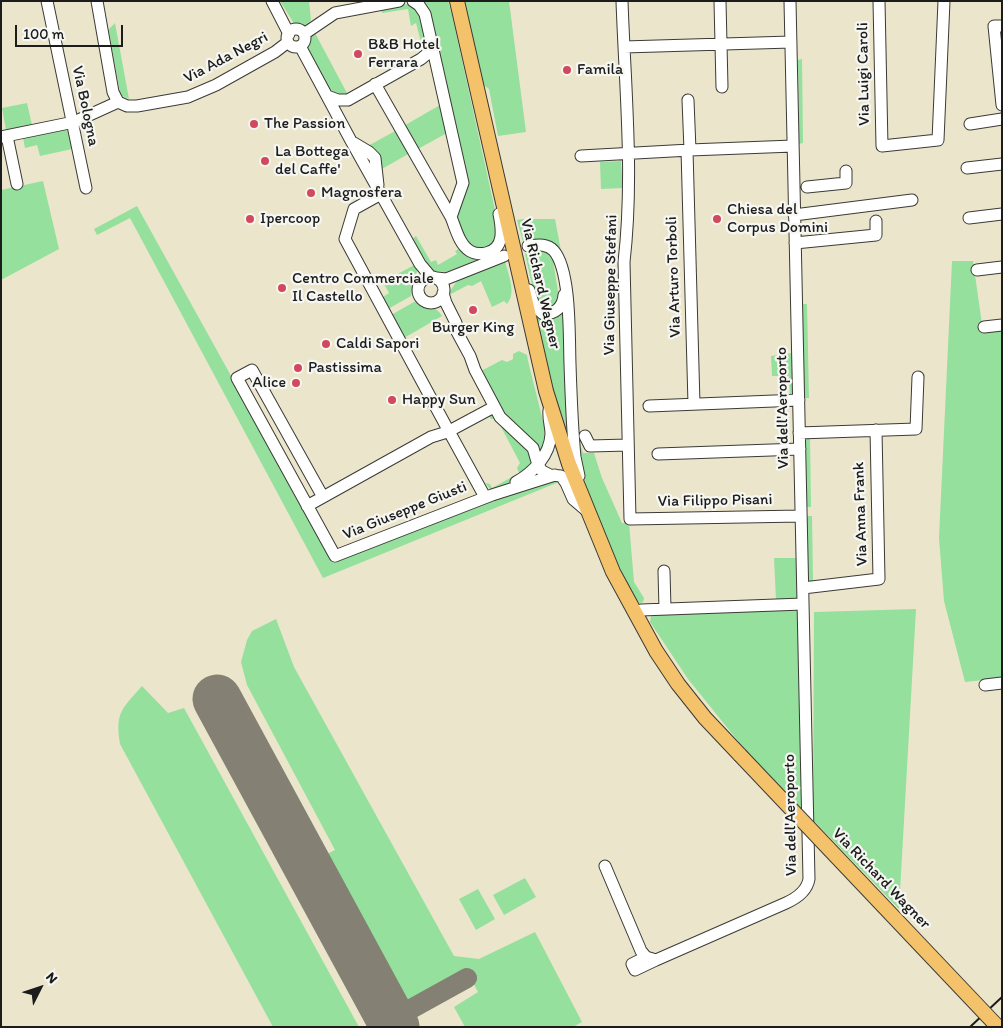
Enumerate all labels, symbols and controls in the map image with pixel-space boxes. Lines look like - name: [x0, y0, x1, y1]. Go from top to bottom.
- scale bar: [18, 15, 125, 47]
- street label: Via Luigi Caroli: [853, 22, 875, 126]
- text: 100 m: [23, 25, 64, 43]
- street label: Via Ada Negri: [181, 28, 271, 88]
- place label: B&B Hotel Ferrara: [368, 35, 440, 73]
- marker: B&B Hotel Ferrara: [352, 48, 364, 60]
- place label: Famila: [577, 60, 623, 80]
- street label: Via Bologna: [67, 64, 103, 148]
- marker: Famila: [561, 64, 573, 76]
- place label: The Passion: [264, 114, 345, 134]
- marker: The Passion: [248, 118, 260, 130]
- place label: La Bottega del Caffe': [275, 142, 349, 180]
- marker: La Bottega del Caffe': [259, 155, 271, 167]
- place label: Magnosfera: [321, 183, 402, 203]
- marker: Magnosfera: [305, 187, 317, 199]
- place label: Chiesa del Corpus Domini: [727, 200, 828, 238]
- place label: Ipercoop: [260, 209, 320, 229]
- marker: Ipercoop: [244, 213, 256, 225]
- marker: Chiesa del Corpus Domini: [711, 213, 723, 225]
- street label: Via Giuseppe Stefani: [600, 214, 622, 356]
- street label: Via Arturo Torboli: [662, 216, 686, 338]
- street label: Via Richard Wagner: [516, 217, 564, 351]
- place label: Centro Commerciale Il Castello: [292, 269, 434, 307]
- marker: Centro Commerciale Il Castello: [276, 282, 288, 294]
- marker: Burger King: [467, 304, 479, 316]
- place label: Burger King: [432, 318, 514, 338]
- place label: Caldi Sapori: [336, 334, 419, 354]
- marker: Caldi Sapori: [320, 338, 332, 350]
- street label: Via dell'Aeroporto: [772, 347, 794, 469]
- place label: Pastissima: [308, 358, 382, 378]
- marker: Pastissima: [292, 362, 304, 374]
- place label: Alice: [252, 373, 286, 393]
- marker: Alice: [290, 377, 302, 389]
- place label: Happy Sun: [402, 390, 476, 410]
- marker: Happy Sun: [386, 394, 398, 406]
- street label: Via Anna Frank: [850, 462, 872, 566]
- street label: Via Giuseppe Giusti: [340, 477, 470, 545]
- street label: Via Filippo Pisani: [657, 490, 773, 512]
- street label: Via dell'Aeroporto: [780, 754, 802, 876]
- street label: Via Richard Wagner: [828, 824, 934, 934]
- north arrow: [15, 963, 65, 1013]
- text: N: [42, 969, 61, 987]

